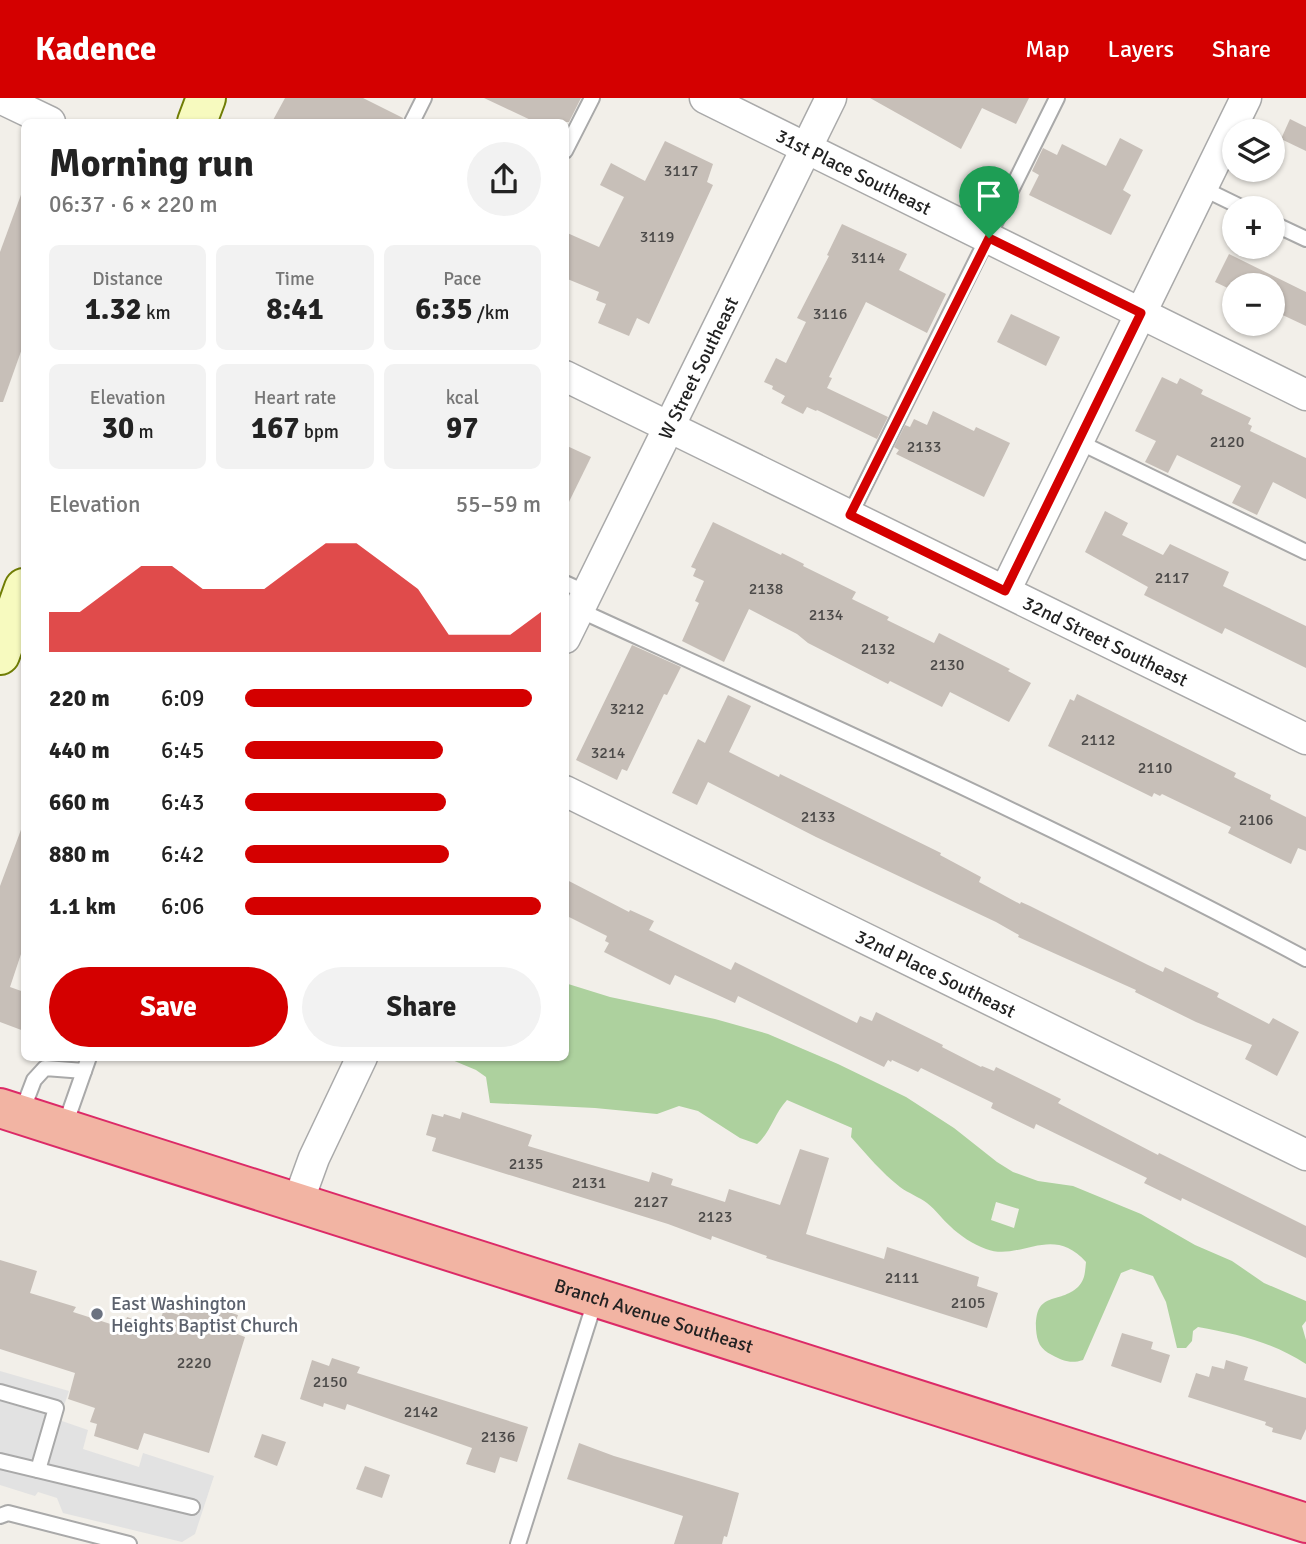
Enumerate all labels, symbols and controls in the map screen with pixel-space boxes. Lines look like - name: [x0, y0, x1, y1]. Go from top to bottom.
- text: Kadence: [35, 29, 156, 70]
- text: Map: [1025, 34, 1070, 64]
- text: Layers: [1108, 34, 1174, 64]
- text: Share: [1212, 34, 1271, 64]
- map controls: [1222, 119, 1285, 336]
- button: layers: [1222, 119, 1285, 182]
- street label: 31st Place Southeast: [772, 124, 935, 221]
- text: Morning run: [49, 140, 254, 187]
- button: share: [467, 142, 541, 216]
- house number: 3117: [664, 161, 698, 181]
- pin: [959, 166, 1019, 238]
- icon: arrive: [970, 177, 1008, 215]
- text: 06:37 · 6 × 220 m: [49, 190, 218, 219]
- button: +: [1222, 196, 1285, 259]
- house number: 3119: [640, 227, 674, 247]
- house number: 3114: [851, 248, 886, 268]
- text: Distance: [92, 267, 163, 291]
- text: Time: [275, 267, 315, 291]
- text: Pace: [443, 267, 481, 291]
- button: −: [1222, 273, 1285, 336]
- text: 1.32: [85, 291, 142, 328]
- text: 8:41: [266, 291, 324, 328]
- text: 6:35: [415, 291, 473, 328]
- street label: W Street Southeast: [654, 293, 744, 444]
- text: km: [142, 301, 171, 325]
- text: /km: [473, 301, 509, 325]
- house number: 3116: [813, 304, 847, 324]
- text: Elevation: [90, 386, 166, 410]
- text: Heart rate: [254, 386, 336, 410]
- text: kcal: [446, 386, 479, 410]
- text: 30: [102, 410, 134, 447]
- text: 167: [251, 410, 300, 447]
- text: 97: [446, 410, 479, 447]
- text: m: [134, 420, 154, 444]
- text: bpm: [300, 420, 339, 444]
- house number: 2120: [1210, 432, 1244, 452]
- house number: 2133: [907, 437, 941, 457]
- text: Elevation: [49, 490, 141, 519]
- text: 55–59 m: [456, 490, 541, 519]
- house number: 2117: [1155, 568, 1189, 588]
- house number: 2138: [749, 579, 783, 599]
- street label: 32nd Street Southeast: [1019, 591, 1192, 692]
- house number: 2134: [809, 605, 844, 625]
- house number: 2132: [861, 639, 895, 659]
- house number: 2130: [930, 655, 964, 675]
- text: 220 m: [49, 684, 110, 713]
- text: 6:09: [161, 684, 204, 713]
- house number: 3212: [610, 699, 644, 719]
- house number: 2112: [1081, 730, 1115, 750]
- text: 440 m: [49, 736, 110, 765]
- text: 6:45: [161, 736, 204, 765]
- house number: 3214: [591, 743, 626, 763]
- house number: 2110: [1138, 758, 1172, 778]
- text: 660 m: [49, 788, 110, 817]
- text: 6:43: [161, 788, 204, 817]
- house number: 2133: [801, 807, 835, 827]
- house number: 2106: [1239, 810, 1273, 830]
- text: 880 m: [49, 840, 110, 869]
- text: 6:42: [161, 840, 204, 869]
- text: 1.1 km: [49, 892, 116, 921]
- text: 6:06: [161, 892, 204, 921]
- street label: 32nd Place Southeast: [851, 924, 1020, 1024]
- button: Save: [49, 967, 288, 1047]
- button: Share: [302, 967, 541, 1047]
- house number: 2135: [509, 1154, 543, 1174]
- house number: 2131: [572, 1173, 606, 1193]
- house number: 2127: [634, 1192, 668, 1212]
- house number: 2123: [698, 1207, 732, 1227]
- house number: 2111: [885, 1268, 919, 1288]
- street label: Branch Avenue Southeast: [551, 1274, 756, 1359]
- place label: East Washington Heights Baptist Church: [111, 1292, 298, 1338]
- house number: 2105: [951, 1293, 985, 1313]
- marker: East Washington Heights Baptist Church: [89, 1306, 105, 1322]
- house number: 2220: [177, 1353, 211, 1373]
- house number: 2150: [313, 1372, 347, 1392]
- house number: 2142: [404, 1402, 438, 1422]
- house number: 2136: [481, 1427, 515, 1447]

